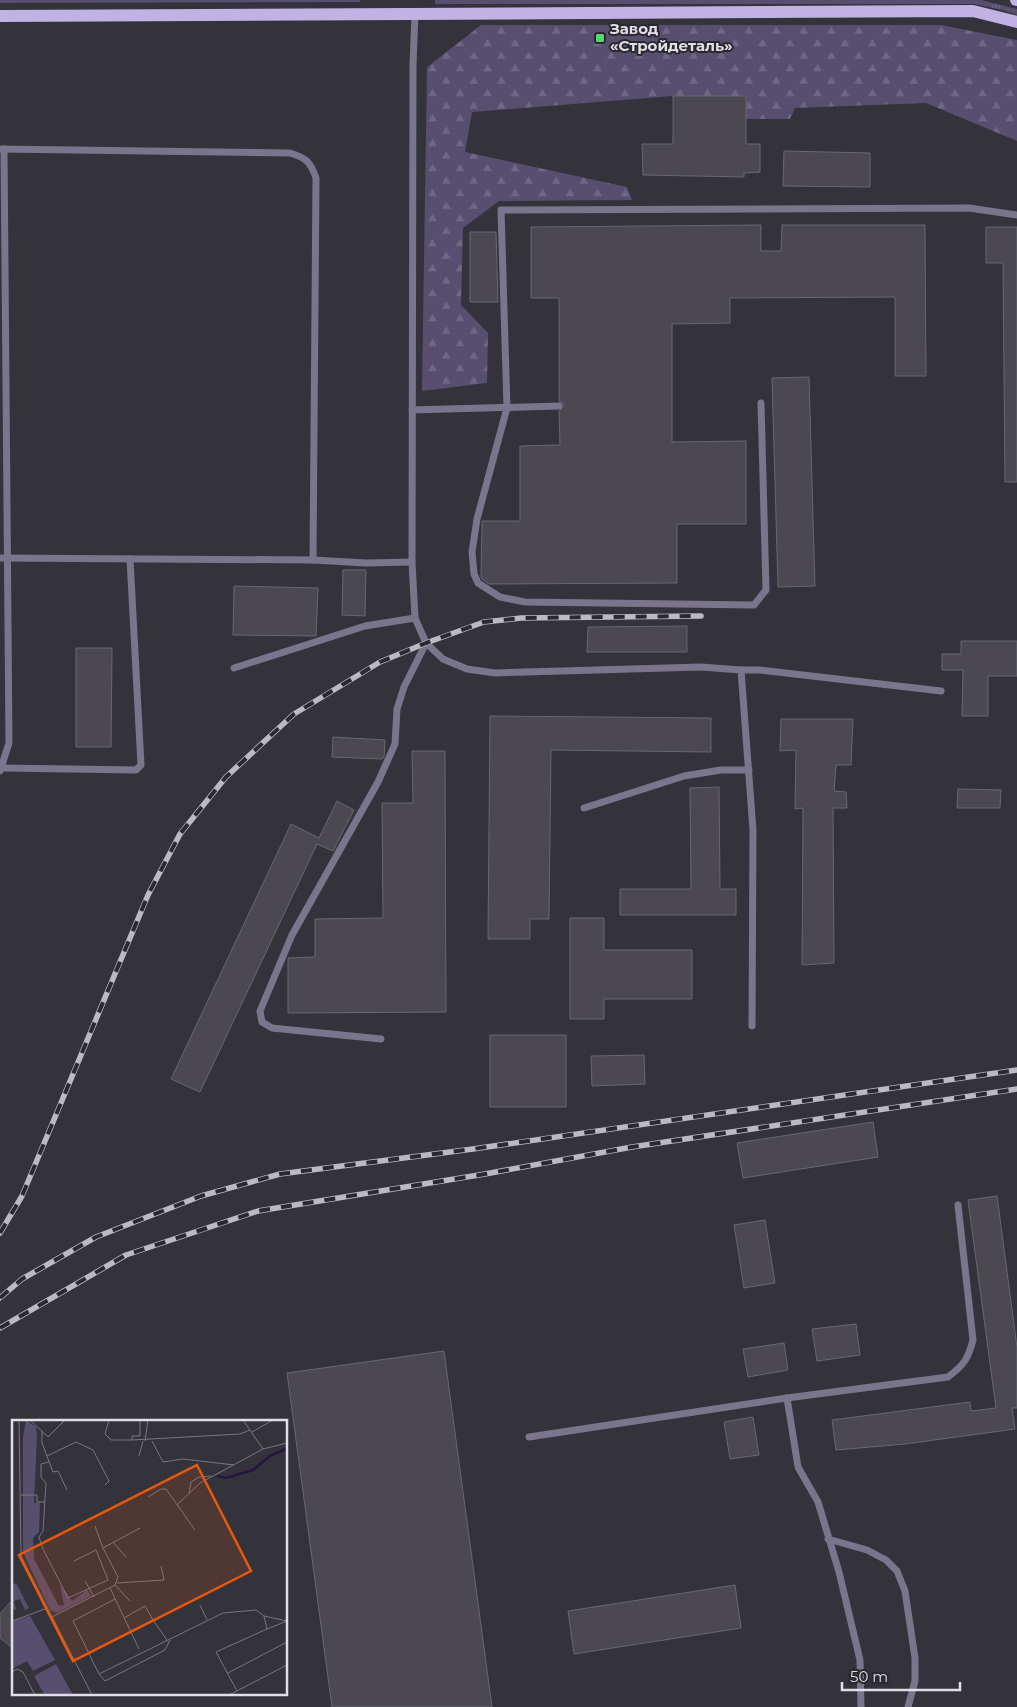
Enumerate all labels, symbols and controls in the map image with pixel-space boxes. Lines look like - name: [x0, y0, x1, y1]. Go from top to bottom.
- place label: Завод «Стройдеталь»: [609, 19, 733, 55]
- marker: Завод «Стройдеталь»: [594, 32, 606, 44]
- inset map: [12, 1420, 288, 1694]
- scale bar: [842, 1660, 960, 1692]
- text: 50 m: [850, 1667, 888, 1686]

